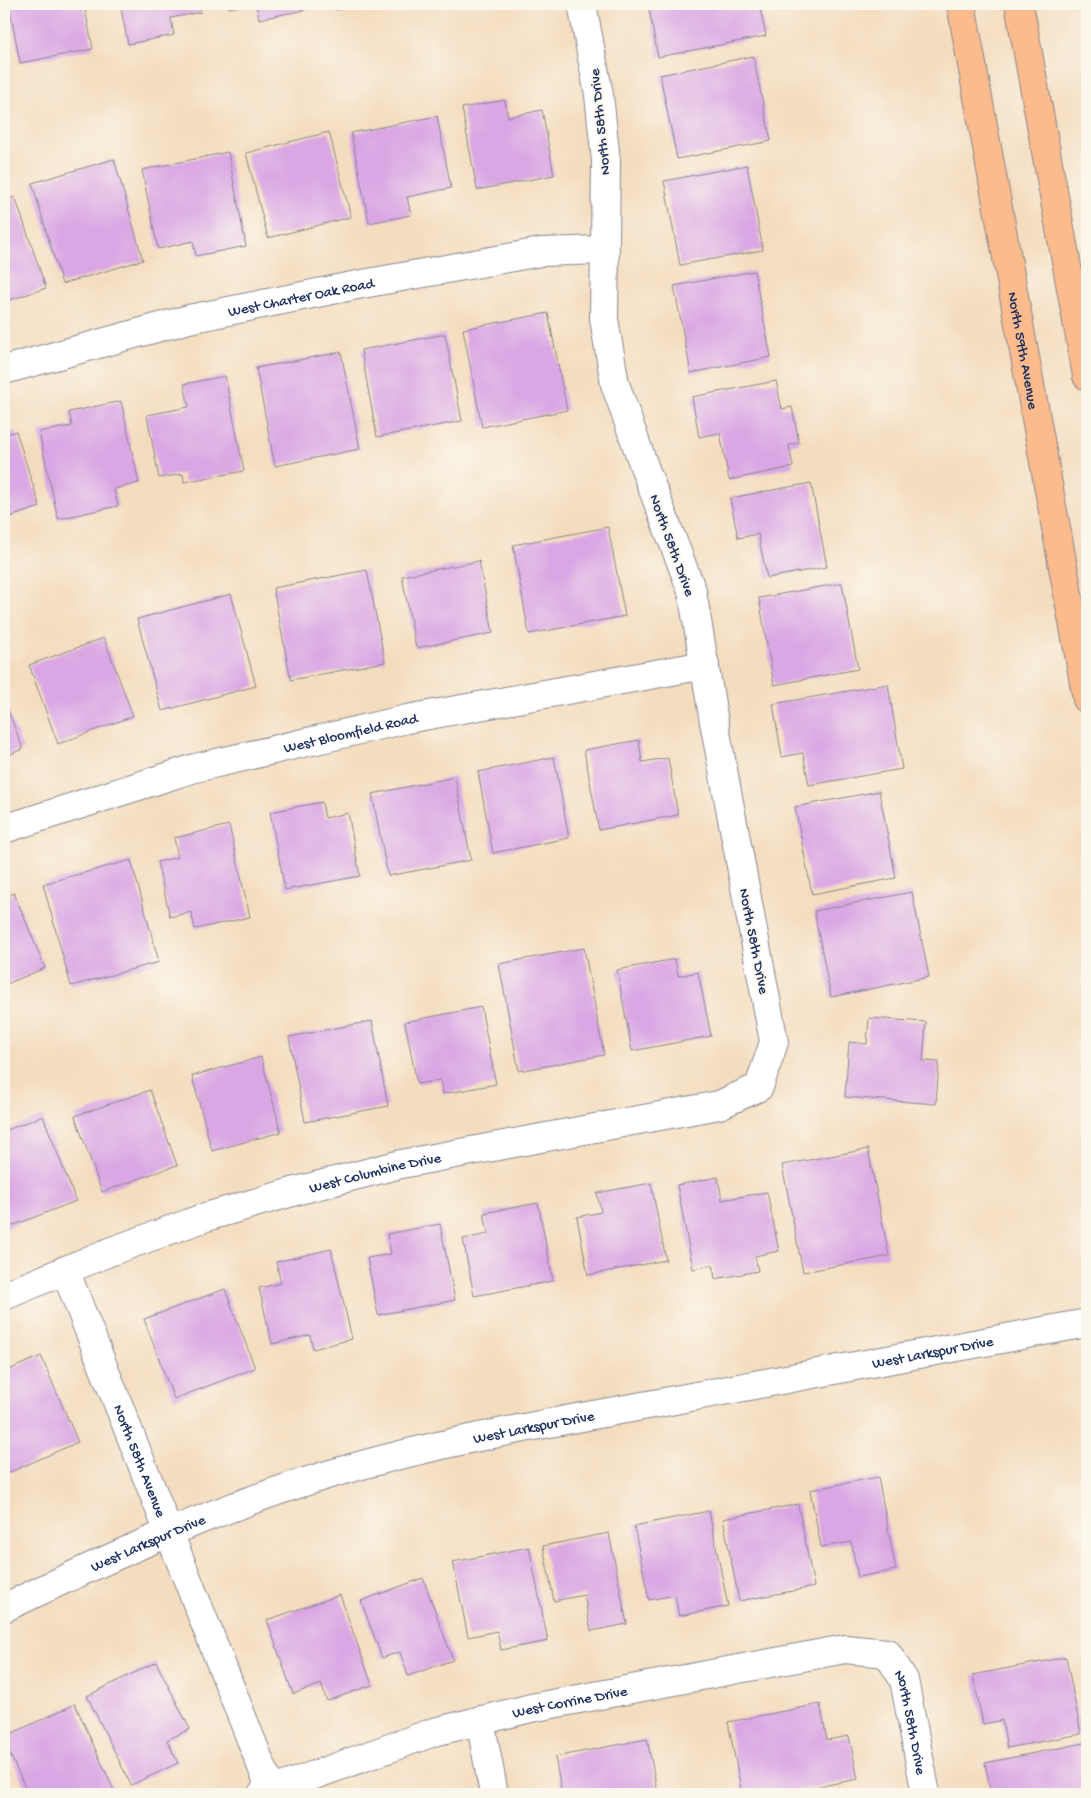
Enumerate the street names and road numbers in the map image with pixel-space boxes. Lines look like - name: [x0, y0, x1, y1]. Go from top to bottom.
- street label: North 58th Drive: [586, 67, 616, 176]
- street label: West Charter Oak Road: [227, 275, 377, 322]
- street label: North 59th Avenue: [1002, 291, 1041, 411]
- street label: North 58th Drive: [644, 492, 698, 599]
- street label: West Bloomfield Road: [282, 710, 420, 758]
- street label: North 58th Drive: [734, 887, 772, 996]
- street label: West Columbine Drive: [308, 1150, 443, 1198]
- street label: West Larkspur Drive: [871, 1333, 995, 1374]
- street label: North 58th Avenue: [108, 1402, 169, 1521]
- street label: West Larkspur Drive: [472, 1408, 596, 1449]
- street label: West Larkspur Drive: [88, 1511, 209, 1577]
- street label: North 58th Drive: [889, 1667, 929, 1777]
- street label: West Corrine Drive: [511, 1683, 629, 1723]

